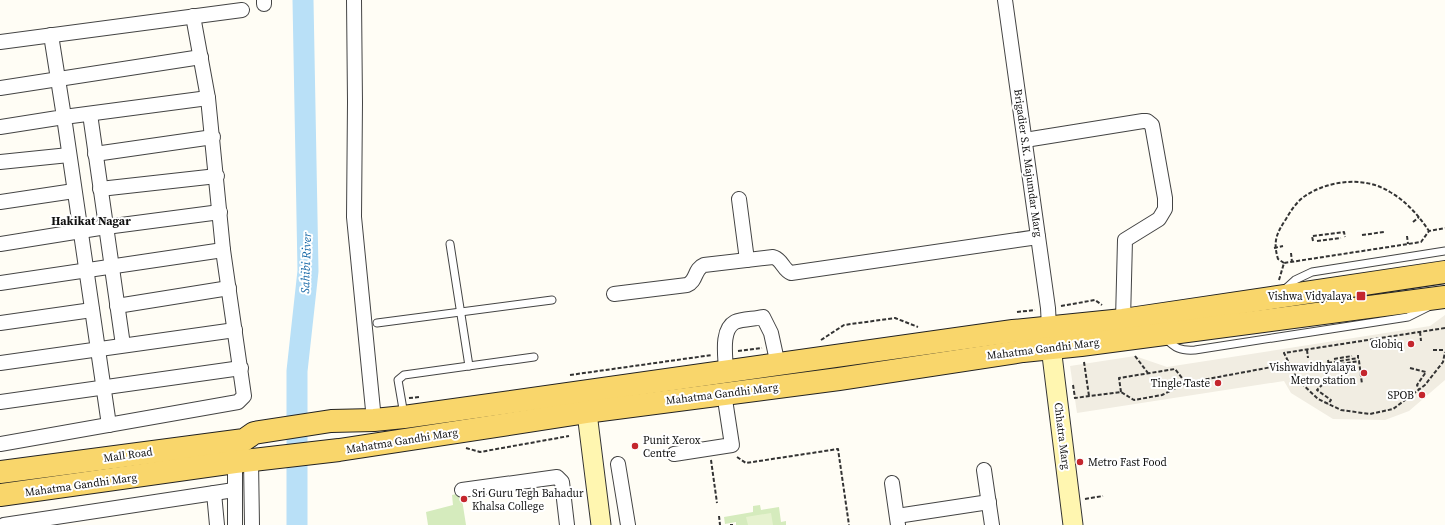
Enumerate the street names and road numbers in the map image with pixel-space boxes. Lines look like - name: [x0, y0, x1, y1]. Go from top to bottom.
- street label: Brigadier S.K. Majumdar Marg: [1010, 88, 1046, 238]
- street label: Mahatma Gandhi Marg: [986, 335, 1100, 363]
- street label: Mahatma Gandhi Marg: [665, 380, 779, 408]
- street label: Chhatra Marg: [1050, 402, 1074, 471]
- street label: Mahatma Gandhi Marg: [345, 425, 459, 457]
- street label: Mall Road: [103, 444, 154, 466]
- street label: Mahatma Gandhi Marg: [24, 470, 138, 500]

